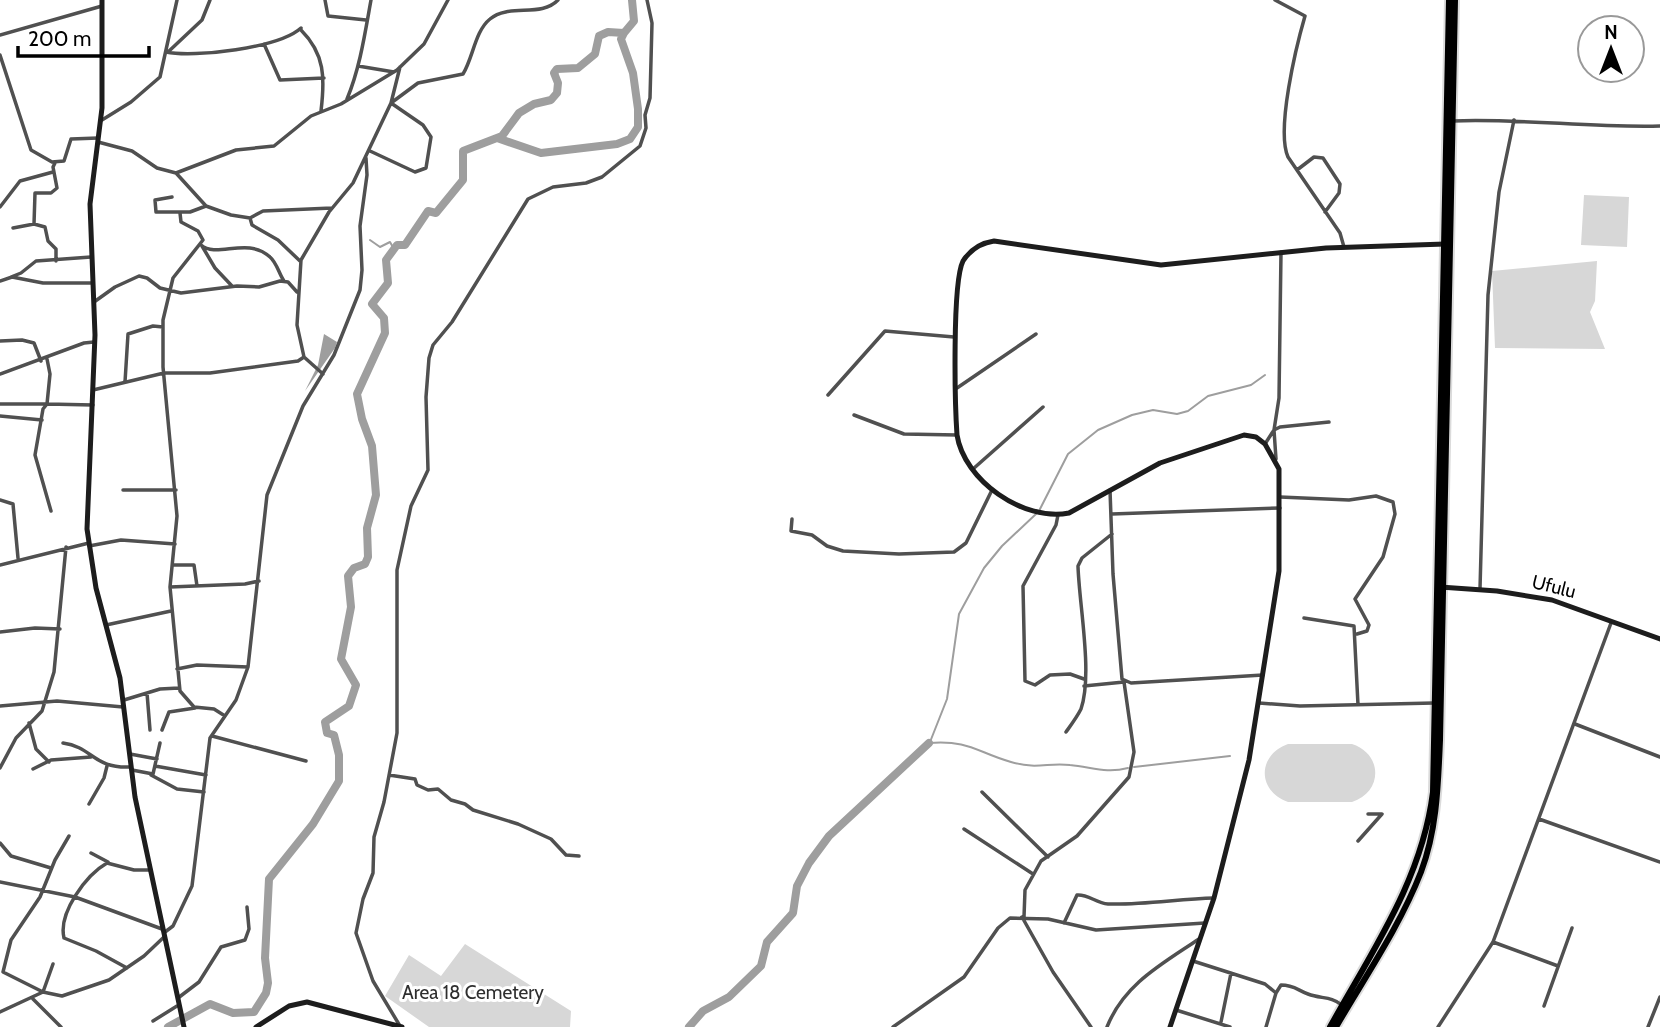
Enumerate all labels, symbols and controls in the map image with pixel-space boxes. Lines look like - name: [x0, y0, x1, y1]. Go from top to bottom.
- scale bar: [18, 14, 149, 58]
- north arrow: [1576, 14, 1646, 84]
- text: N: [1604, 21, 1618, 44]
- text: 200 m: [28, 26, 91, 51]
- street label: Ufulu: [1530, 570, 1578, 603]
- park label: Area 18 Cemetery: [402, 981, 544, 1004]

